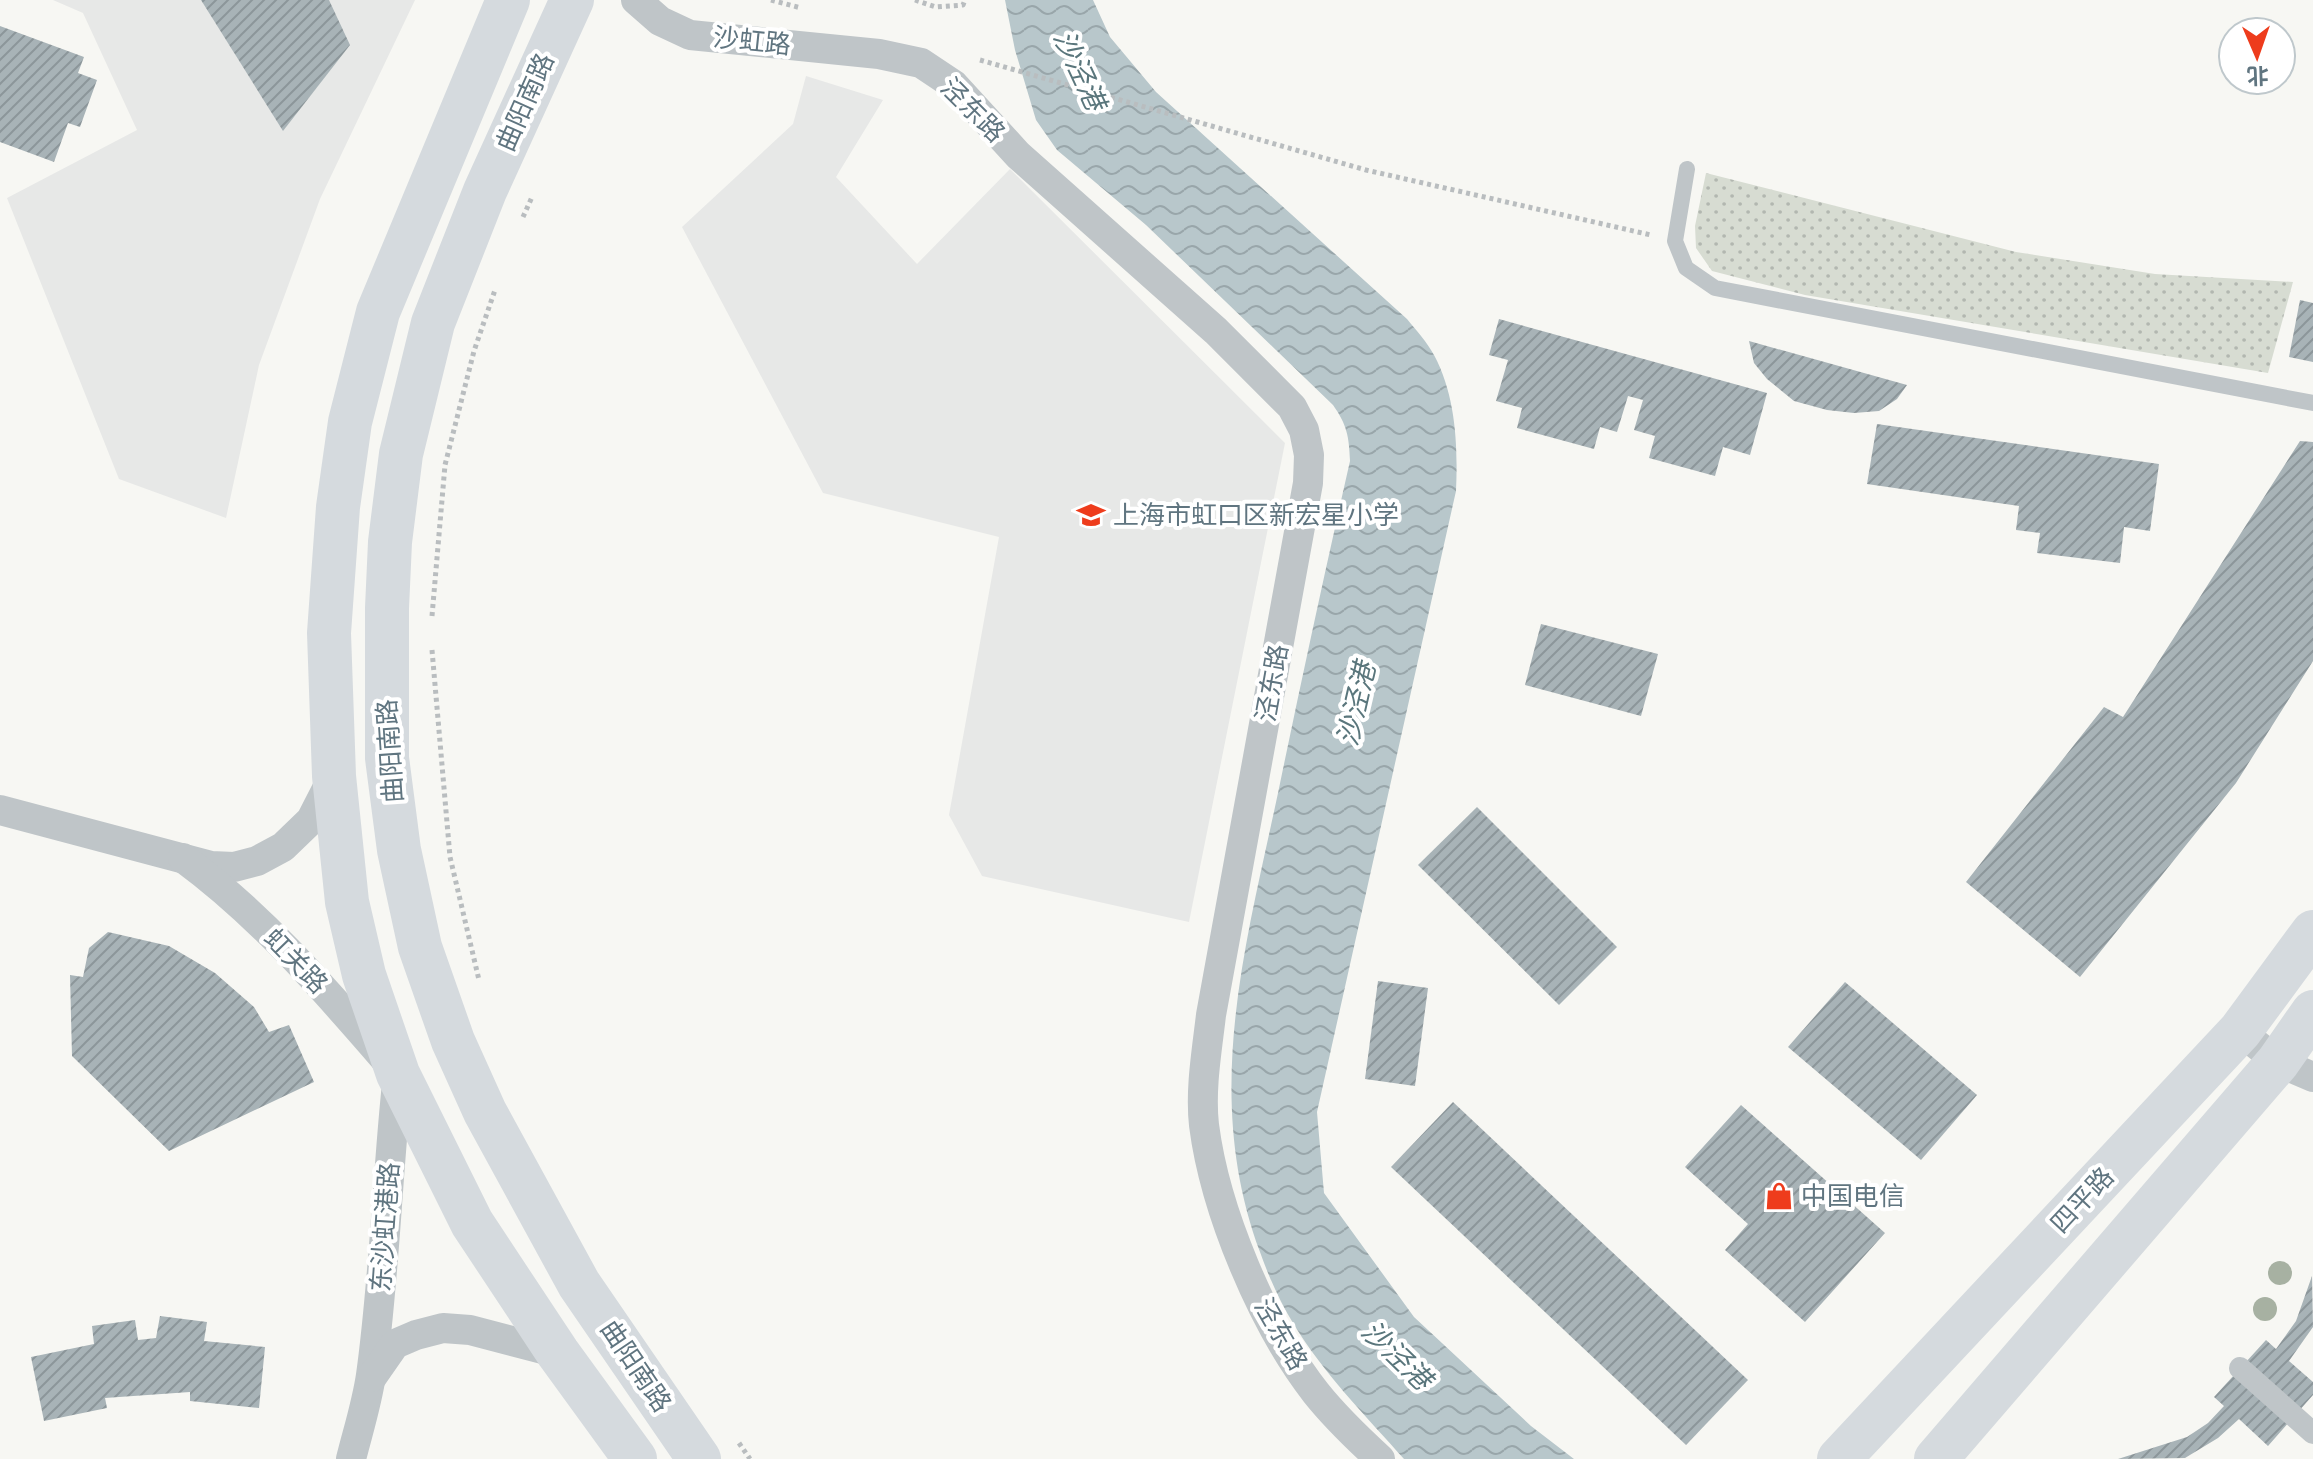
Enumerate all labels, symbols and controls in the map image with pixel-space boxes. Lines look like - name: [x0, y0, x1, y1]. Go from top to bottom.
- north arrow: [2217, 16, 2297, 96]
- street label: 沙虹路: [712, 22, 792, 60]
- water label: 沙泾港: [1048, 25, 1114, 118]
- street label: 曲阳南路: [490, 48, 560, 156]
- text: 北: [2246, 63, 2269, 89]
- street label: 泾东路: [935, 72, 1011, 148]
- school or university icon: 上海市虹口区新宏星小学: [1076, 500, 1106, 530]
- place label: 上海市虹口区新宏星小学: [1113, 500, 1399, 530]
- street label: 泾东路: [1250, 642, 1294, 724]
- water label: 沙泾港: [1331, 656, 1382, 749]
- street label: 曲阳南路: [371, 698, 409, 804]
- street label: 虹关路: [258, 923, 334, 999]
- street label: 东沙虹港路: [366, 1161, 404, 1293]
- street label: 四平路: [2044, 1161, 2120, 1239]
- shop icon: 中国电信: [1764, 1181, 1794, 1211]
- place label: 中国电信: [1801, 1181, 1905, 1211]
- street label: 泾东路: [1249, 1293, 1313, 1375]
- street label: 曲阳南路: [594, 1314, 678, 1418]
- water label: 沙泾港: [1356, 1314, 1441, 1398]

